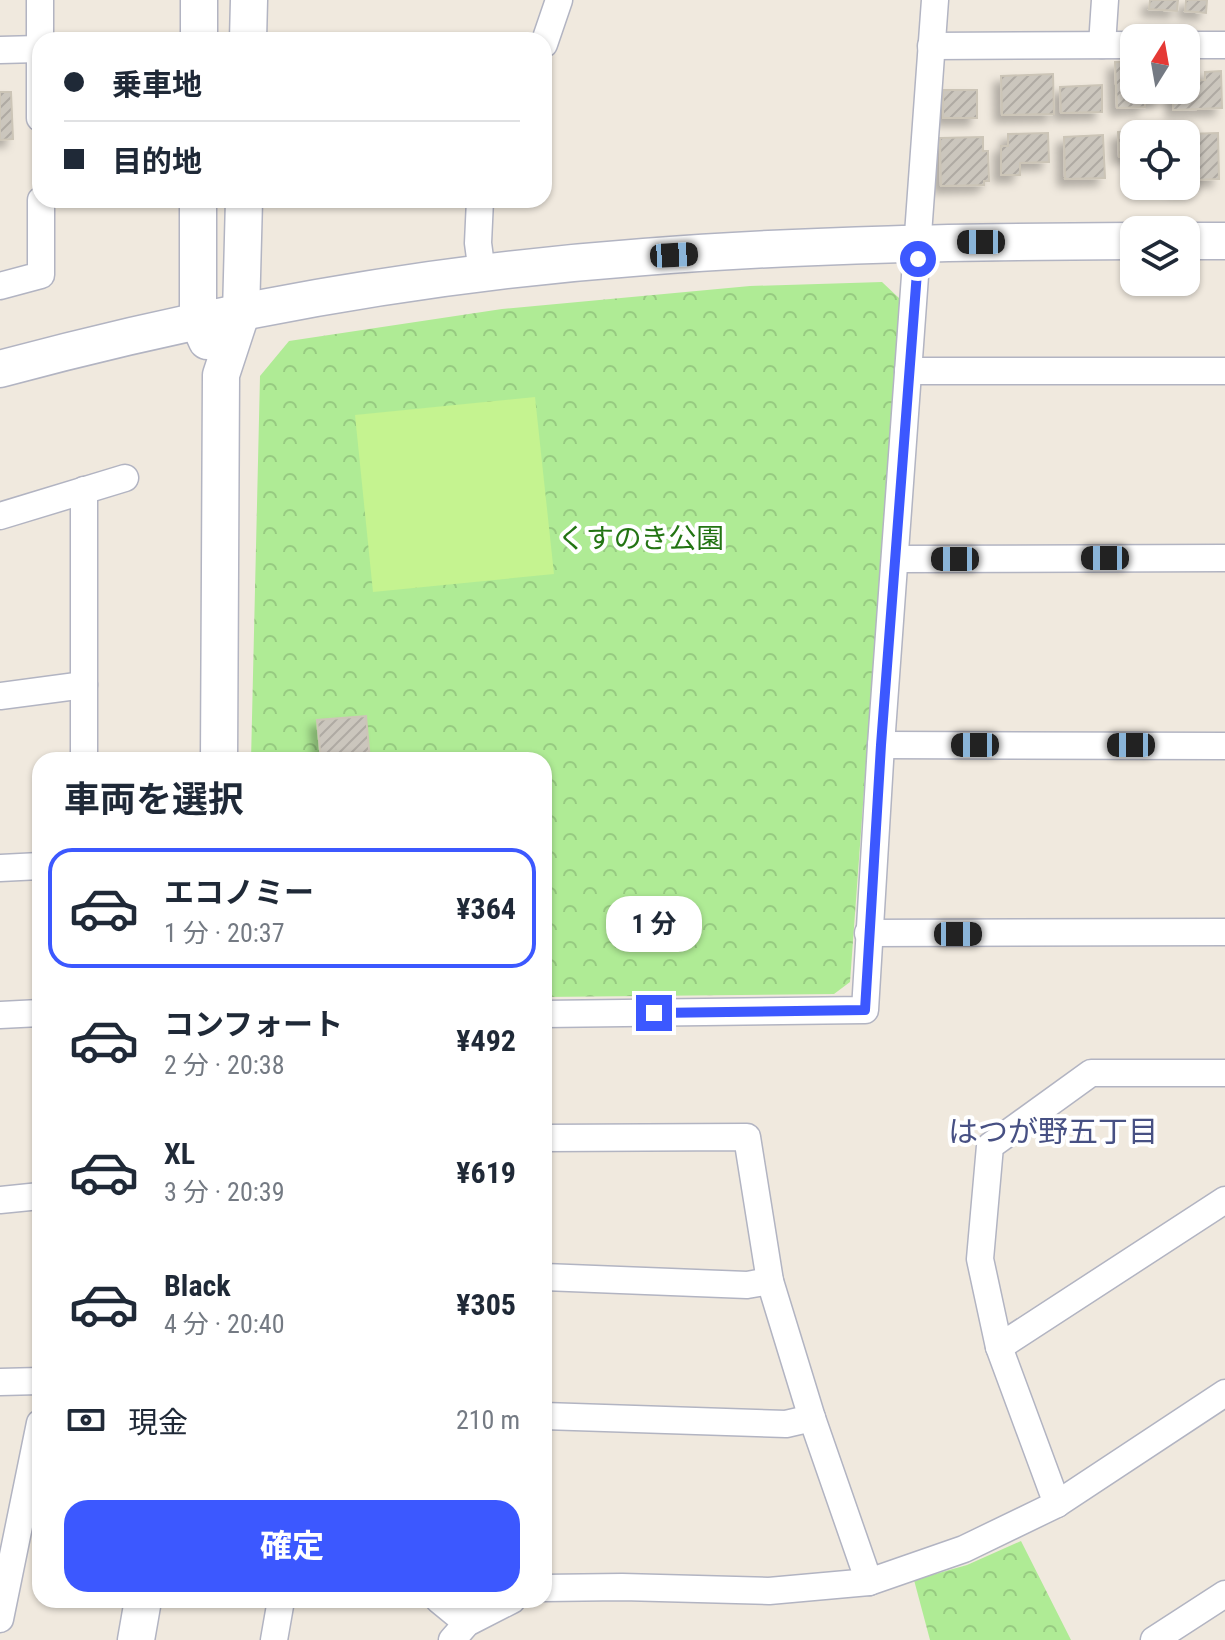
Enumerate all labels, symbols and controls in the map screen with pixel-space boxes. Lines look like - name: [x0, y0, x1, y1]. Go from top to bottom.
- north arrow: [1120, 24, 1200, 104]
- map controls: [1120, 24, 1200, 296]
- text: 乗車地: [112, 67, 202, 102]
- button: locate: [1120, 120, 1200, 200]
- text: 目的地: [112, 144, 202, 179]
- button: layers: [1120, 216, 1200, 296]
- car: [957, 230, 1005, 254]
- route start: [900, 241, 936, 277]
- car: [649, 242, 699, 268]
- park label: くすのき公園: [557, 522, 725, 555]
- car: [1081, 546, 1129, 570]
- car: [931, 547, 979, 571]
- car: [951, 733, 999, 757]
- car: [1107, 733, 1155, 757]
- text: 車両を選択: [64, 779, 244, 821]
- icon: car: [68, 872, 140, 944]
- text: エコノミー: [164, 875, 314, 910]
- text: ¥364: [456, 891, 516, 926]
- callout: 1 分: [606, 897, 702, 953]
- text: 1 分: [631, 909, 677, 939]
- text: 1 分 · 20:37: [164, 918, 284, 948]
- car: [934, 922, 982, 946]
- route end: [636, 995, 672, 1031]
- icon: car: [68, 1004, 140, 1076]
- text: コンフォート: [164, 1007, 343, 1042]
- text: ¥492: [456, 1023, 516, 1058]
- text: 2 分 · 20:38: [164, 1050, 284, 1080]
- district label: はつが野五丁目: [948, 1114, 1158, 1149]
- icon: car: [68, 1136, 140, 1208]
- text: XL: [164, 1136, 195, 1171]
- text: ¥619: [456, 1155, 516, 1190]
- text: 3 分 · 20:39: [164, 1177, 284, 1207]
- icon: car: [68, 1268, 140, 1340]
- text: Black: [164, 1268, 231, 1303]
- text: ¥305: [456, 1287, 516, 1322]
- text: 4 分 · 20:40: [164, 1309, 284, 1339]
- icon: cash: [64, 1398, 108, 1442]
- text: 現金: [128, 1405, 188, 1440]
- text: 210 m: [456, 1405, 520, 1435]
- button: 確定: [64, 1500, 520, 1592]

